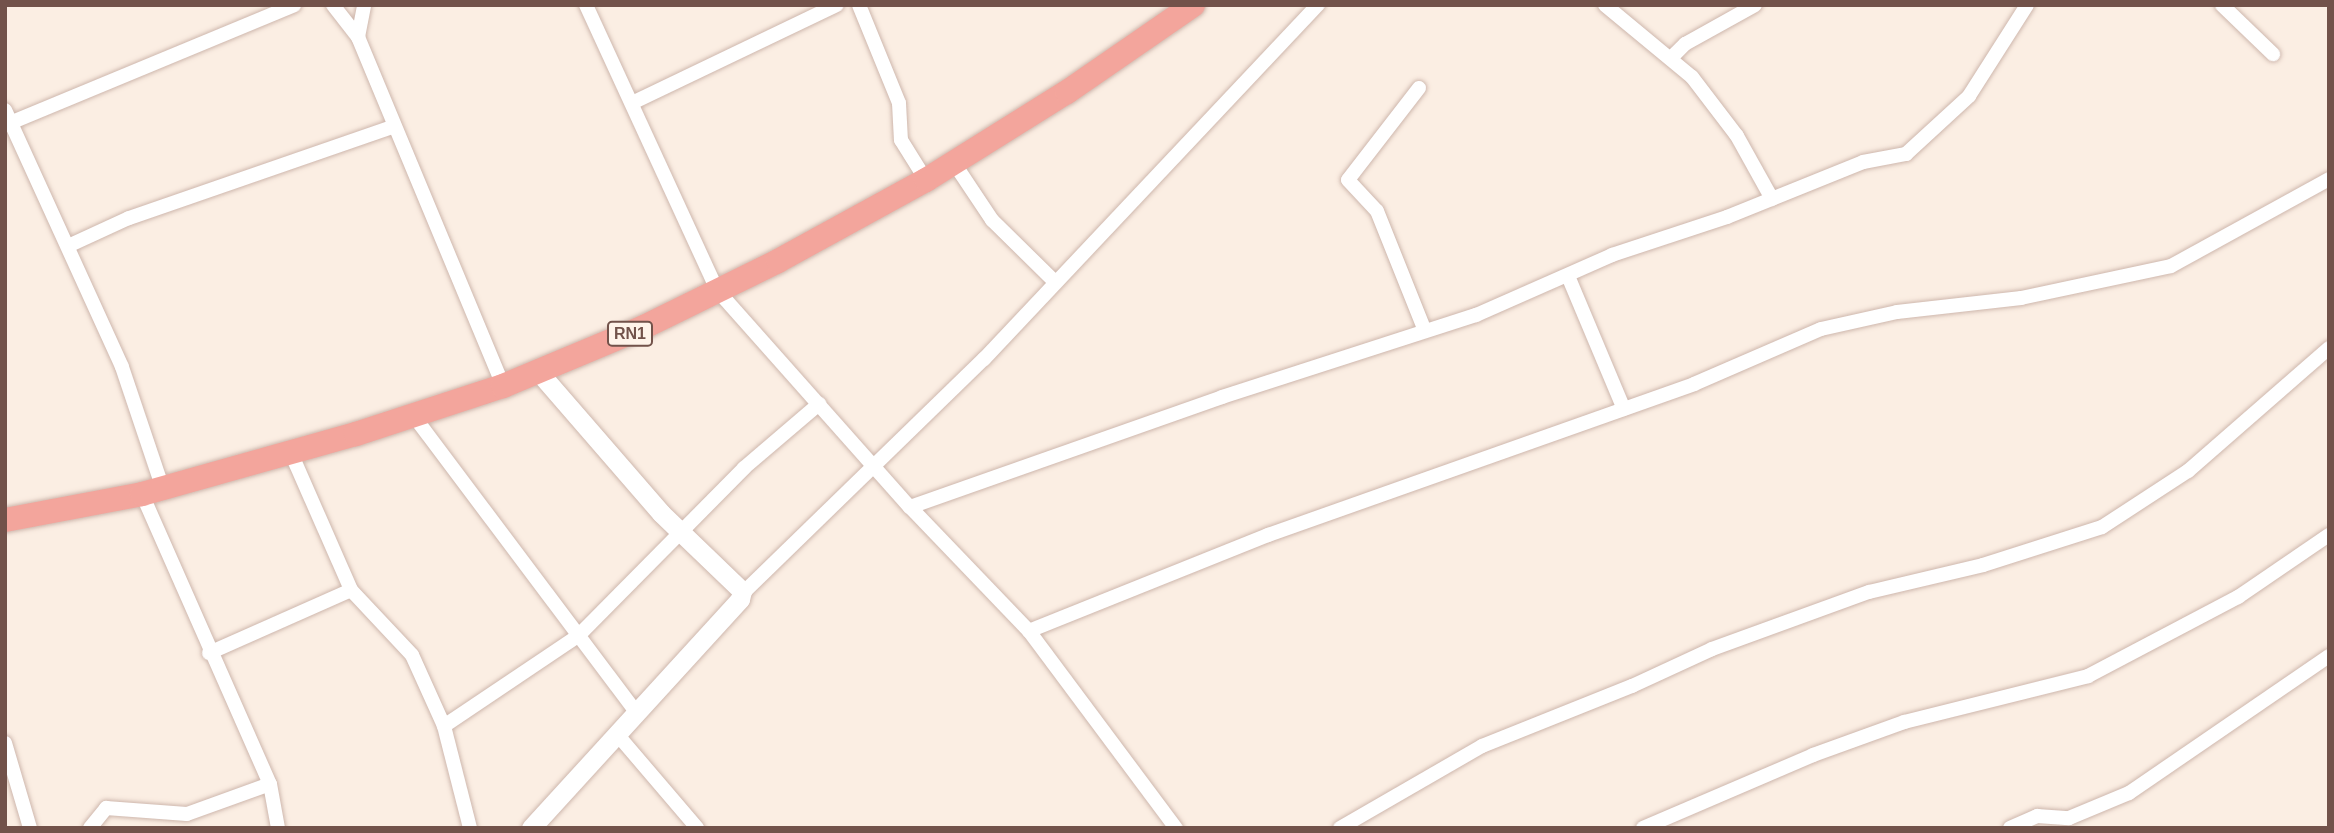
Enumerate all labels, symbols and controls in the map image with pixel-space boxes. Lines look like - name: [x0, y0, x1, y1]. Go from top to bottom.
- road number: RN1: [606, 322, 654, 346]

